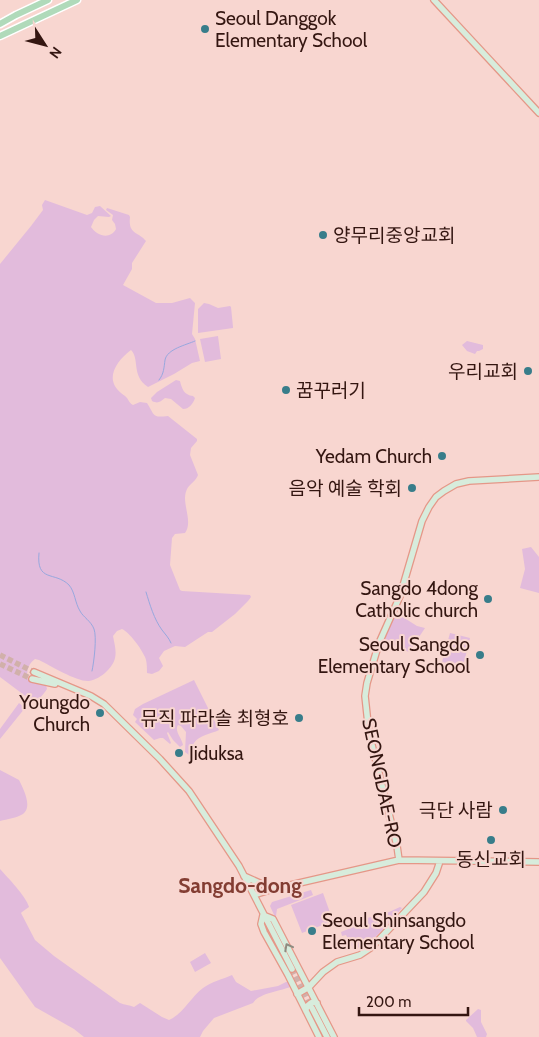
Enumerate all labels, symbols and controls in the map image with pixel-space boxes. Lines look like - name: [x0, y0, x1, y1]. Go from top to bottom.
- place label: Seoul Danggok Elementary School: [215, 7, 368, 52]
- north arrow: [20, 20, 70, 70]
- marker: Seoul Danggok Elementary School: [199, 23, 211, 35]
- text: N: [45, 43, 66, 62]
- place label: 양무리중앙교회: [333, 224, 455, 247]
- marker: 양무리중앙교회: [317, 229, 329, 241]
- place label: 우리교회: [448, 360, 518, 383]
- marker: 우리교회: [522, 365, 534, 377]
- place label: 꿈꾸러기: [296, 379, 366, 402]
- marker: 꿈꾸러기: [280, 384, 292, 396]
- place label: Yedam Church: [315, 445, 432, 468]
- marker: Yedam Church: [436, 450, 448, 462]
- place label: 음악 예술 학회: [289, 477, 402, 500]
- marker: 음악 예술 학회: [406, 482, 418, 494]
- place label: Sangdo 4dong Catholic church: [355, 577, 479, 622]
- marker: Sangdo 4dong Catholic church: [482, 593, 494, 605]
- place label: Seoul Sangdo Elementary School: [318, 633, 471, 678]
- marker: Seoul Sangdo Elementary School: [474, 649, 486, 661]
- place label: Youngdo Church: [18, 691, 90, 736]
- marker: Youngdo Church: [94, 707, 106, 719]
- place label: 뮤직 파라솔 최형호: [141, 707, 289, 730]
- marker: 뮤직 파라솔 최형호: [293, 712, 305, 724]
- street label: SEONGDAE-RO: [357, 716, 407, 850]
- place label: Jiduksa: [188, 742, 244, 765]
- marker: Jiduksa: [173, 747, 185, 759]
- place label: 극단 사람: [419, 799, 493, 822]
- marker: 극단 사람: [497, 804, 509, 816]
- marker: 동신교회: [485, 834, 497, 846]
- place label: 동신교회: [456, 848, 526, 871]
- district label: Sangdo-dong: [178, 873, 302, 898]
- place label: Seoul Shinsangdo Elementary School: [322, 909, 475, 954]
- marker: Seoul Shinsangdo Elementary School: [306, 925, 318, 937]
- one-way arrow: [284, 943, 294, 952]
- scale bar: [359, 984, 468, 1016]
- text: 200 m: [366, 993, 411, 1011]

